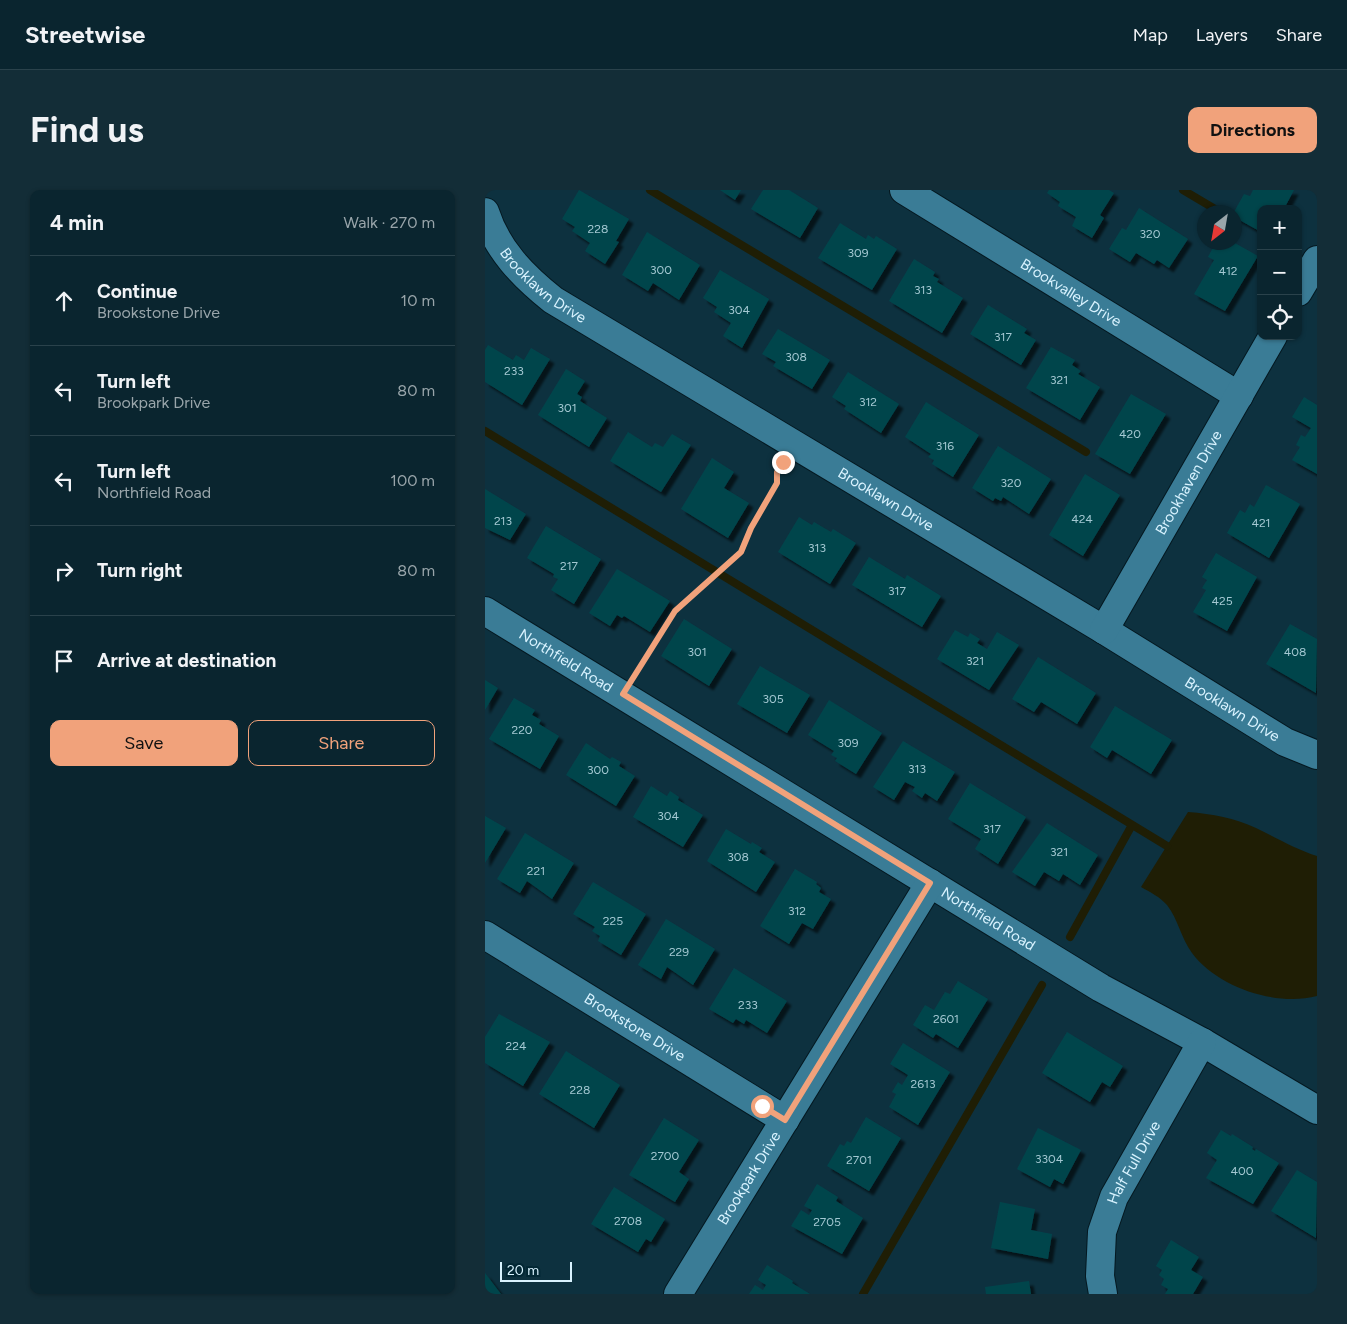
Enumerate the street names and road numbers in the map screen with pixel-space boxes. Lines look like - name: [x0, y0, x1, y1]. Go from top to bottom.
- street label: Brooklawn Drive: [496, 244, 590, 327]
- street label: Brookvalley Drive: [1017, 255, 1125, 331]
- street label: Brookhaven Drive: [1152, 427, 1226, 538]
- street label: Brooklawn Drive: [835, 464, 937, 535]
- street label: Northfield Road: [516, 625, 616, 696]
- street label: Brooklawn Drive: [1181, 673, 1283, 746]
- street label: Northfield Road: [938, 883, 1039, 955]
- street label: Brookstone Drive: [581, 989, 689, 1065]
- street label: Half Full Drive: [1103, 1118, 1164, 1206]
- street label: Brookpark Drive: [714, 1128, 785, 1228]

